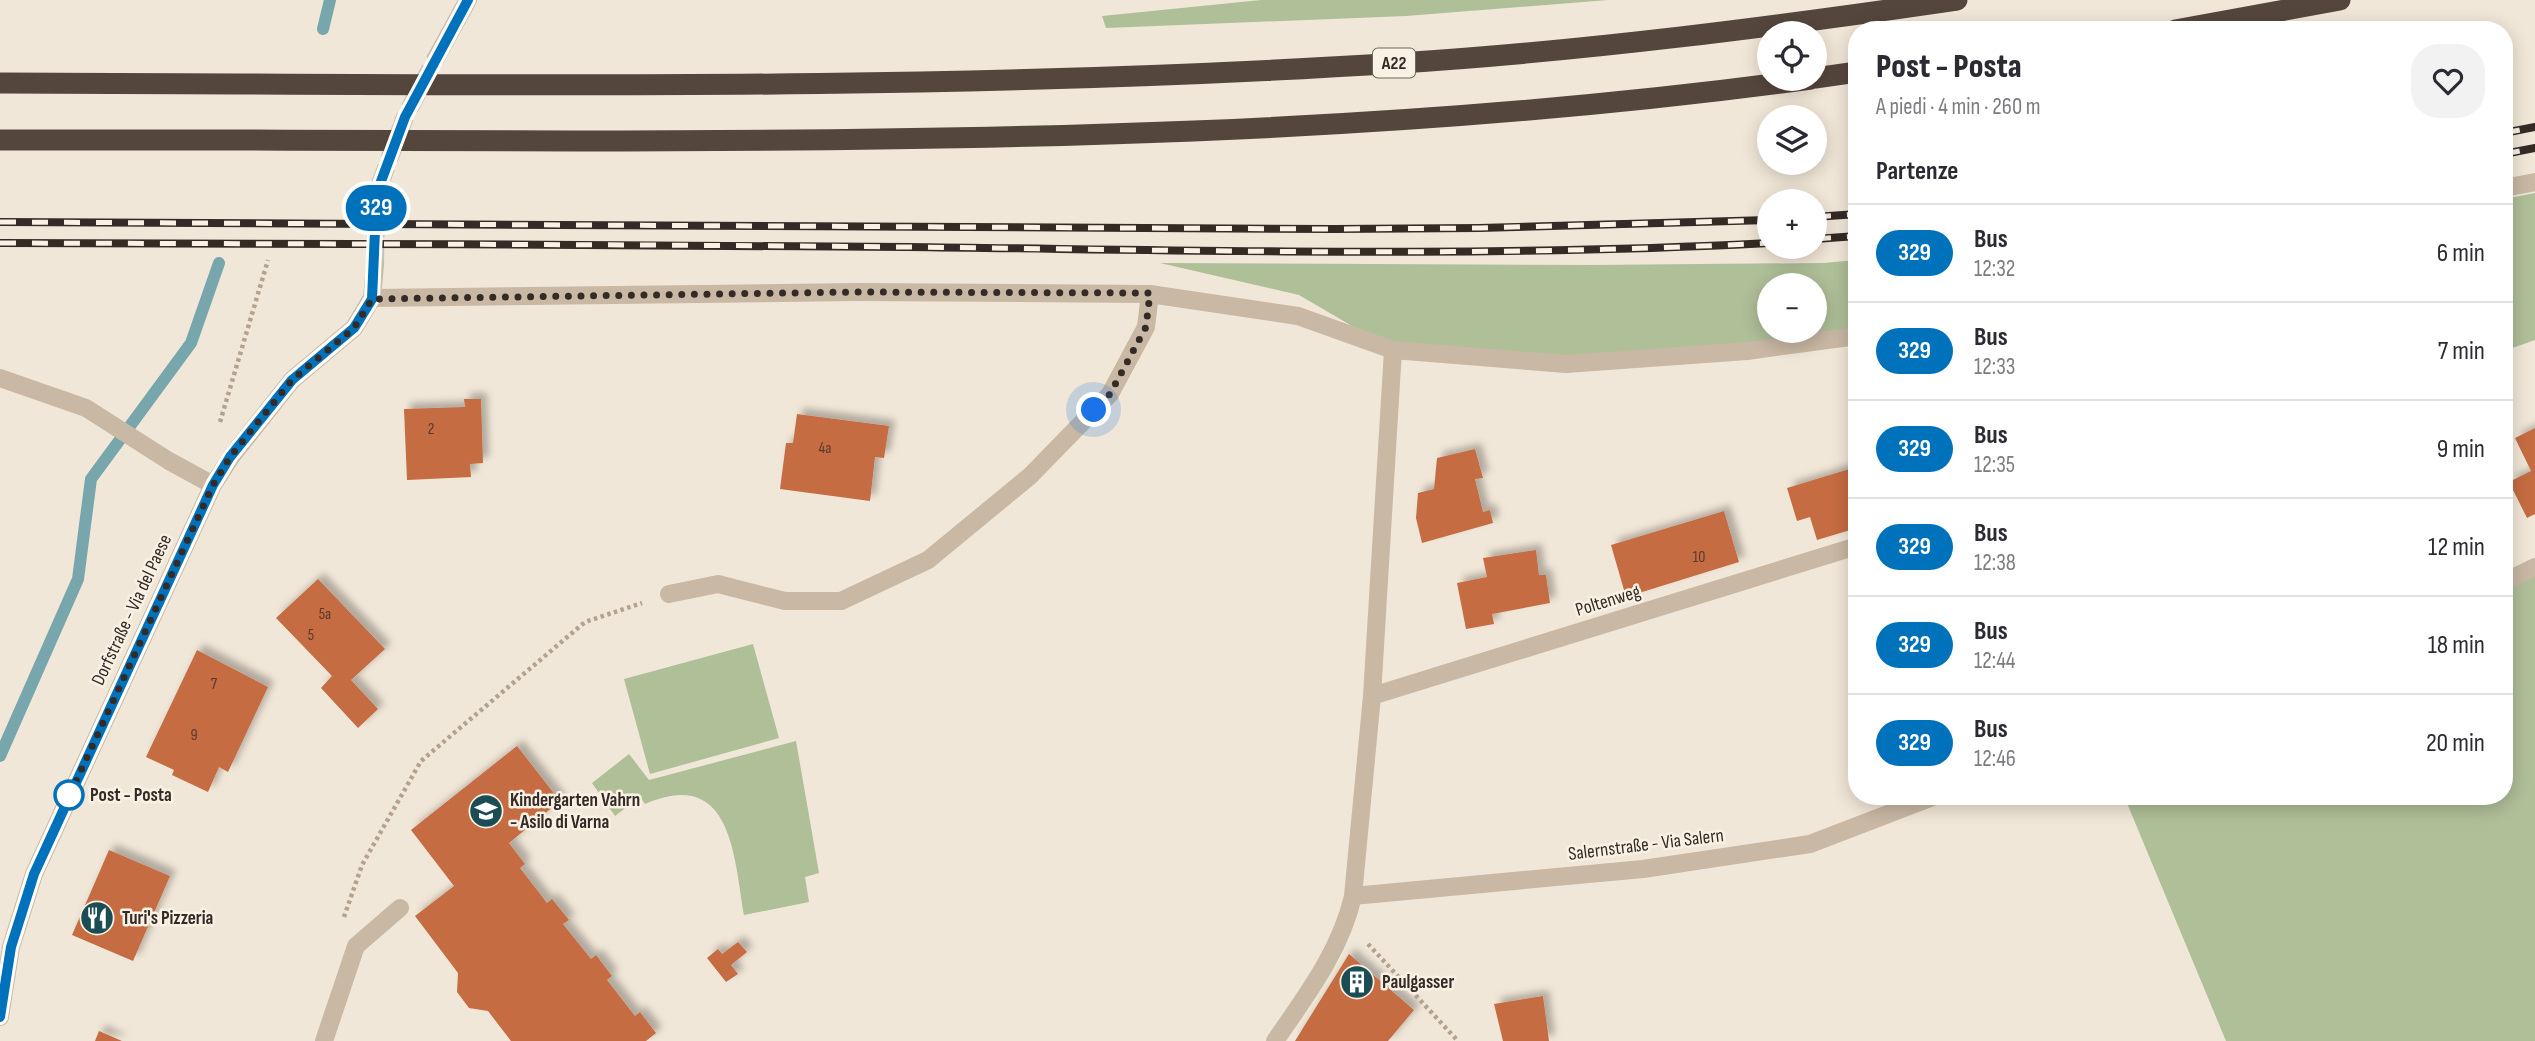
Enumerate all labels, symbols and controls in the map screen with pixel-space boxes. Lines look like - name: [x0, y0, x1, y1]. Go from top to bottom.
- map controls: [1757, 21, 1827, 343]
- button: locate: [1757, 21, 1827, 91]
- button: heart: [2411, 44, 2485, 118]
- text: Post - Posta: [1876, 47, 2022, 87]
- road number: A22: [1373, 48, 1415, 78]
- text: A piedi · 4 min · 260 m: [1876, 93, 2041, 121]
- button: layers: [1757, 105, 1827, 175]
- text: Partenze: [1876, 156, 1958, 187]
- line badge: 329: [336, 185, 416, 231]
- button: +: [1757, 189, 1827, 259]
- text: 329: [360, 193, 392, 222]
- text: Bus: [1974, 224, 2008, 255]
- text: 329: [1898, 238, 1931, 267]
- text: 6 min: [2437, 238, 2485, 269]
- text: 12:32: [1974, 255, 2015, 283]
- button: −: [1757, 273, 1827, 343]
- text: Bus: [1974, 322, 2008, 353]
- text: 329: [1898, 336, 1931, 365]
- text: 7 min: [2438, 336, 2485, 367]
- text: 12:33: [1974, 353, 2015, 381]
- your location: [1076, 392, 1111, 427]
- house number: 2: [428, 420, 434, 439]
- text: Bus: [1974, 420, 2008, 451]
- text: 329: [1898, 434, 1931, 463]
- text: 9 min: [2437, 434, 2485, 465]
- house number: 4a: [819, 439, 831, 458]
- text: 12:35: [1974, 451, 2015, 479]
- text: Bus: [1974, 518, 2008, 549]
- street label: Dorfstraße - Via del Paese: [87, 531, 177, 689]
- text: 329: [1898, 532, 1931, 561]
- text: 12 min: [2428, 532, 2485, 563]
- house number: 10: [1693, 548, 1705, 567]
- text: 12:38: [1974, 549, 2016, 577]
- street label: Poltenweg: [1573, 580, 1644, 622]
- house number: 5a: [319, 605, 331, 624]
- text: Bus: [1974, 616, 2008, 647]
- house number: 5: [308, 626, 314, 645]
- text: 329: [1898, 630, 1931, 659]
- text: 18 min: [2428, 630, 2485, 661]
- text: 12:44: [1974, 647, 2015, 675]
- house number: 7: [211, 675, 218, 694]
- text: Bus: [1974, 714, 2008, 745]
- house number: 9: [190, 726, 198, 745]
- text: 329: [1898, 728, 1931, 757]
- text: 20 min: [2426, 728, 2485, 759]
- text: 12:46: [1974, 745, 2016, 773]
- marker: Post - Posta: [54, 780, 84, 810]
- place label: Post - Posta: [90, 784, 172, 807]
- place label: Kindergarten Vahrn - Asilo di Varna: [510, 789, 640, 834]
- school or university icon: Kindergarten Vahrn - Asilo di Varna: [467, 792, 505, 830]
- street label: Salernstraße - Via Salern: [1567, 824, 1725, 866]
- restaurant icon: Turi's Pizzeria: [78, 899, 116, 937]
- place label: Turi's Pizzeria: [122, 907, 213, 930]
- building icon: Paulgasser: [1338, 963, 1376, 1001]
- place label: Paulgasser: [1382, 971, 1454, 994]

